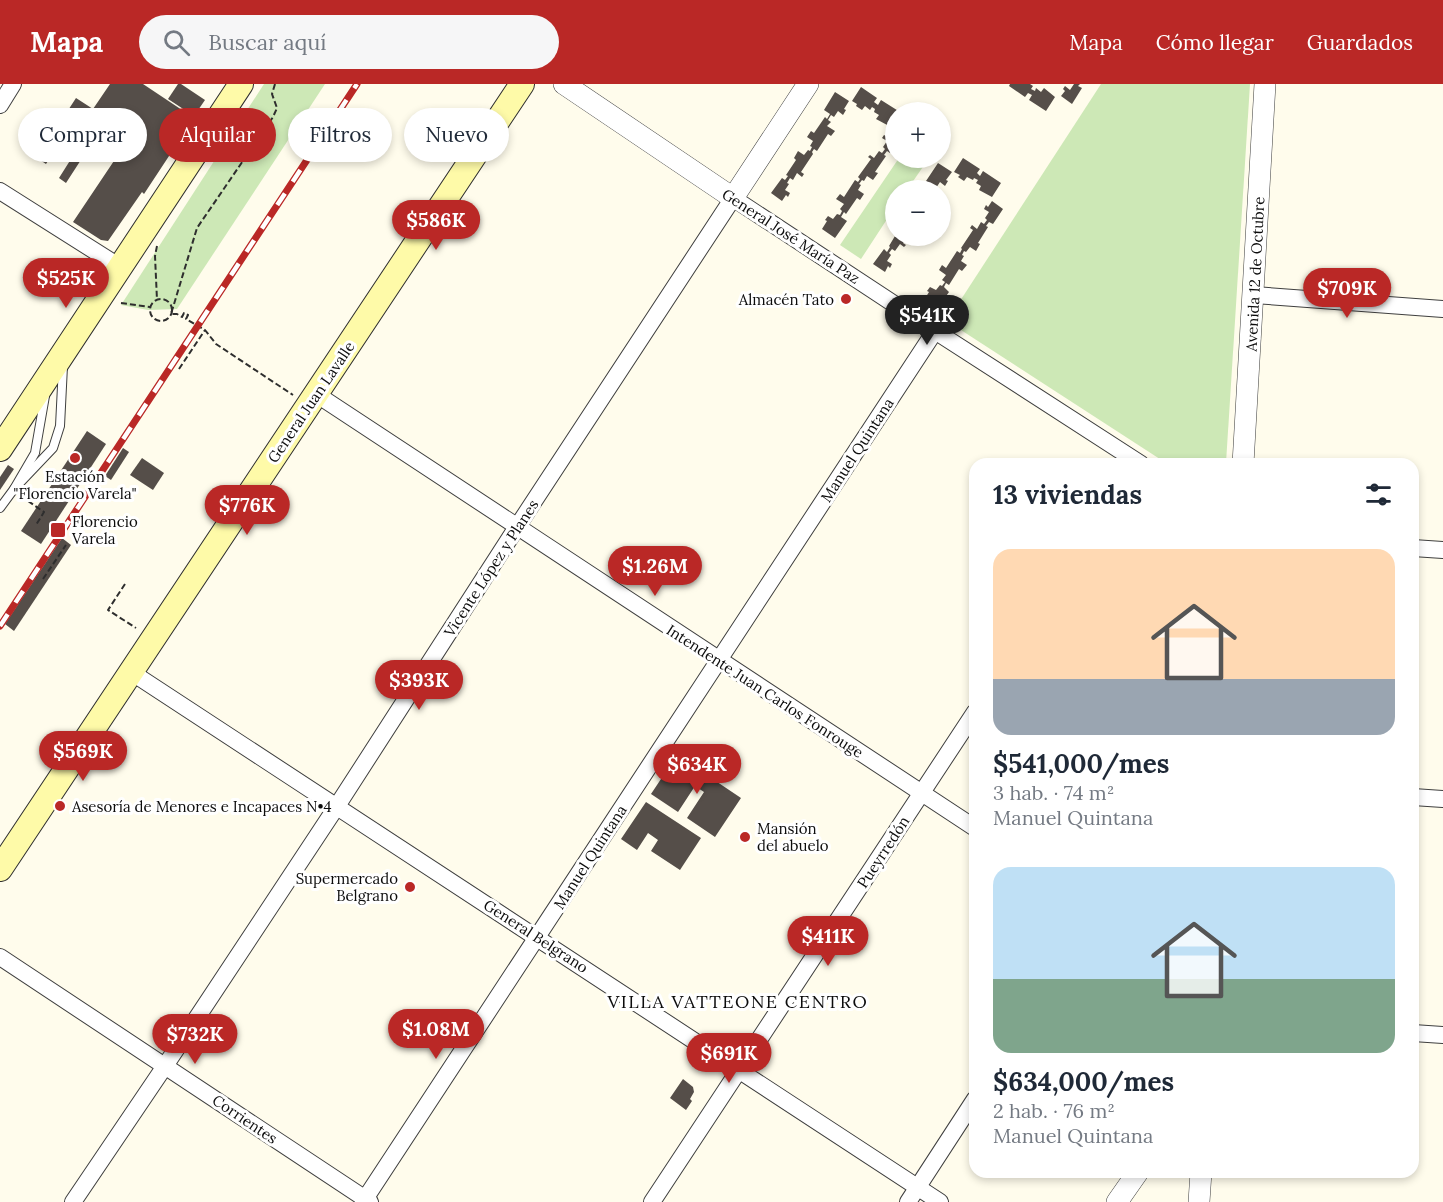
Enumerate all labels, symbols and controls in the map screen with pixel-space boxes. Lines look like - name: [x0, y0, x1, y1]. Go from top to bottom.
- search box: [139, 15, 559, 69]
- text: Mapa: [30, 24, 103, 60]
- icon: search: [160, 26, 193, 59]
- text: Buscar aquí: [208, 28, 327, 56]
- text: Mapa: [1069, 29, 1123, 56]
- text: Cómo llegar: [1156, 29, 1274, 56]
- text: Guardados: [1307, 29, 1413, 56]
- map controls: [885, 102, 951, 246]
- button: +: [885, 102, 951, 168]
- chip: Comprar: [18, 108, 147, 162]
- chip: Alquilar: [159, 108, 276, 162]
- chip: Filtros: [288, 108, 392, 162]
- chip: Nuevo: [404, 108, 509, 162]
- button: −: [885, 180, 951, 246]
- street label: General José María Paz: [719, 184, 863, 288]
- street label: Avenida 12 de Octubre: [1241, 196, 1269, 353]
- pin: $586K: [394, 200, 478, 251]
- text: $586K: [406, 207, 466, 232]
- pin: $525K: [24, 258, 108, 309]
- text: $525K: [37, 265, 95, 290]
- pin: $709K: [1305, 268, 1389, 319]
- text: $709K: [1317, 275, 1377, 300]
- place label: Almacén Tato: [738, 290, 834, 309]
- marker: Almacén Tato: [839, 292, 853, 306]
- pin: $541K: [885, 295, 969, 346]
- text: $541K: [899, 302, 955, 327]
- street label: General Juan Lavalle: [263, 338, 359, 466]
- street label: Manuel Quintana: [816, 394, 898, 506]
- marker: Estación "Florencio Varela": [68, 451, 82, 465]
- place label: Estación "Florencio Varela": [13, 467, 137, 503]
- text: 13 viviendas: [993, 478, 1142, 511]
- icon: filters: [1362, 478, 1395, 511]
- pin: $776K: [205, 485, 289, 536]
- text: $776K: [219, 492, 275, 517]
- street label: Vicente López y Planes: [439, 496, 542, 641]
- place label: Florencio Varela: [71, 512, 138, 548]
- marker: Florencio Varela: [49, 521, 67, 539]
- pin: $1.26M: [606, 546, 704, 597]
- text: $1.26M: [622, 553, 688, 578]
- icon: home: [1140, 588, 1248, 696]
- street label: Intendente Juan Carlos Fonrouge: [663, 620, 867, 762]
- pin: $393K: [377, 660, 461, 711]
- text: $393K: [389, 667, 449, 692]
- pin: $569K: [41, 731, 125, 782]
- text: $569K: [53, 738, 113, 763]
- pin: $634K: [655, 744, 739, 795]
- text: $541,000/mes: [993, 747, 1169, 780]
- text: $634K: [667, 751, 727, 776]
- text: 3 hab. · 74 m²: [993, 780, 1114, 805]
- place label: Asesoría de Menores e Incapaces N•4: [71, 797, 332, 816]
- marker: Asesoría de Menores e Incapaces N•4: [53, 799, 67, 813]
- street label: Manuel Quintana: [549, 801, 631, 913]
- text: Manuel Quintana: [993, 805, 1153, 830]
- street label: Pueyrredón: [853, 813, 913, 891]
- place label: Mansión del abuelo: [757, 819, 829, 855]
- marker: Mansión del abuelo: [738, 830, 752, 844]
- place label: Supermercado Belgrano: [296, 869, 398, 905]
- marker: Supermercado Belgrano: [403, 880, 417, 894]
- street label: General Belgrano: [480, 895, 592, 977]
- icon: home: [1140, 906, 1248, 1014]
- pin: $411K: [786, 916, 870, 967]
- text: $411K: [801, 923, 855, 948]
- district label: VILLA VATTEONE CENTRO: [607, 990, 868, 1013]
- pin: $1.08M: [387, 1009, 485, 1060]
- pin: $732K: [153, 1014, 237, 1065]
- text: $1.08M: [402, 1016, 470, 1041]
- text: $732K: [166, 1021, 224, 1046]
- pin: $691K: [687, 1033, 771, 1084]
- text: $691K: [700, 1040, 758, 1065]
- text: $634,000/mes: [993, 1065, 1174, 1098]
- street label: Corrientes: [209, 1090, 281, 1148]
- text: 2 hab. · 76 m²: [993, 1098, 1115, 1123]
- text: Manuel Quintana: [993, 1123, 1153, 1148]

